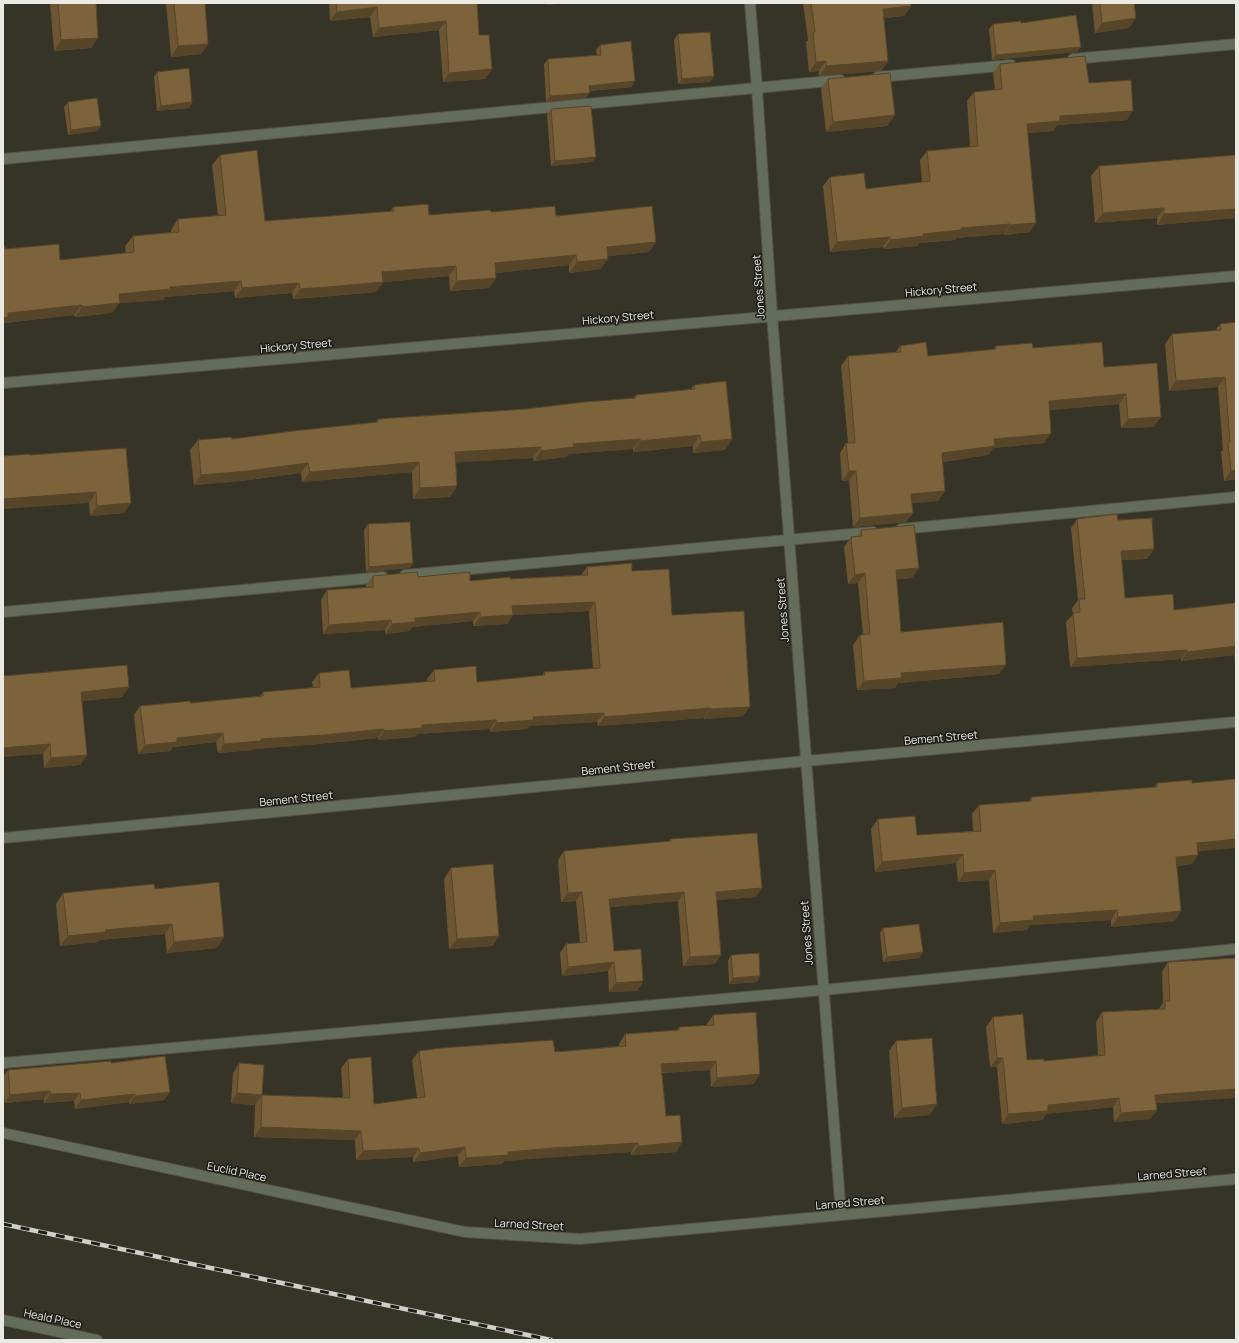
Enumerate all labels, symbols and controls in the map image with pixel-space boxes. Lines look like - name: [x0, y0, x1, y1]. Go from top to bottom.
- street label: Jones Street: [748, 254, 768, 320]
- street label: Hickory Street: [904, 278, 978, 300]
- street label: Hickory Street: [581, 306, 655, 328]
- street label: Hickory Street: [259, 334, 333, 356]
- street label: Jones Street: [772, 577, 792, 643]
- street label: Bement Street: [903, 726, 979, 748]
- street label: Bement Street: [580, 756, 656, 778]
- street label: Bement Street: [258, 787, 334, 809]
- street label: Jones Street: [796, 900, 816, 966]
- street label: Euclid Place: [206, 1157, 269, 1185]
- street label: Larned Street: [1137, 1162, 1207, 1184]
- street label: Larned Street: [815, 1191, 885, 1213]
- street label: Larned Street: [494, 1215, 564, 1233]
- street label: Heald Place: [23, 1305, 84, 1332]

